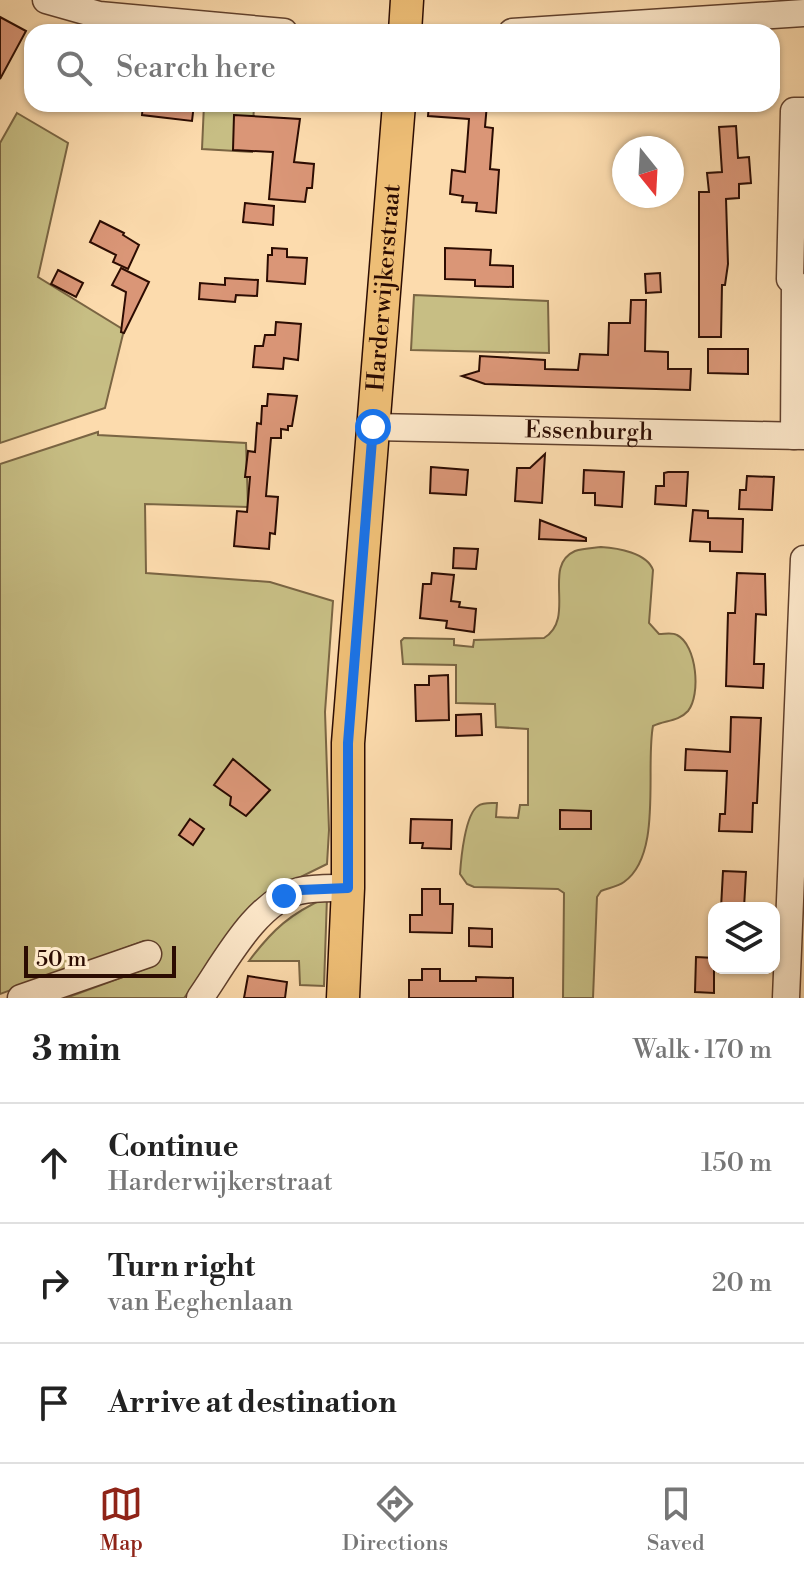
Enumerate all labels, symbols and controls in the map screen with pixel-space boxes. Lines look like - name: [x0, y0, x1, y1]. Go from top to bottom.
- search box: [24, 24, 780, 112]
- icon: search: [52, 46, 96, 90]
- text: Search here: [116, 49, 276, 87]
- north arrow: [612, 136, 684, 208]
- street label: Harderwijkerstraat: [361, 182, 408, 392]
- route start: [355, 409, 391, 445]
- street label: Essenburgh: [524, 415, 653, 448]
- route end: [266, 878, 302, 914]
- map controls: [708, 902, 780, 974]
- button: layers: [708, 902, 780, 974]
- scale bar: [24, 942, 176, 978]
- text: 50 m: [36, 946, 87, 973]
- text: 3 min: [32, 1029, 121, 1071]
- text: Walk · 170 m: [633, 1034, 772, 1066]
- text: Continue: [108, 1128, 239, 1166]
- icon: ahead: [32, 1141, 76, 1185]
- text: 150 m: [701, 1147, 772, 1179]
- text: Harderwijkerstraat: [108, 1166, 333, 1198]
- text: Turn right: [108, 1248, 255, 1286]
- icon: right: [32, 1261, 76, 1305]
- text: 20 m: [712, 1267, 772, 1299]
- text: van Eeghenlaan: [108, 1286, 293, 1318]
- icon: arrive: [32, 1381, 76, 1425]
- text: Arrive at destination: [108, 1384, 397, 1422]
- tab: Map: [99, 1482, 143, 1557]
- tab: Directions: [342, 1482, 448, 1557]
- tab: Saved: [647, 1482, 705, 1557]

